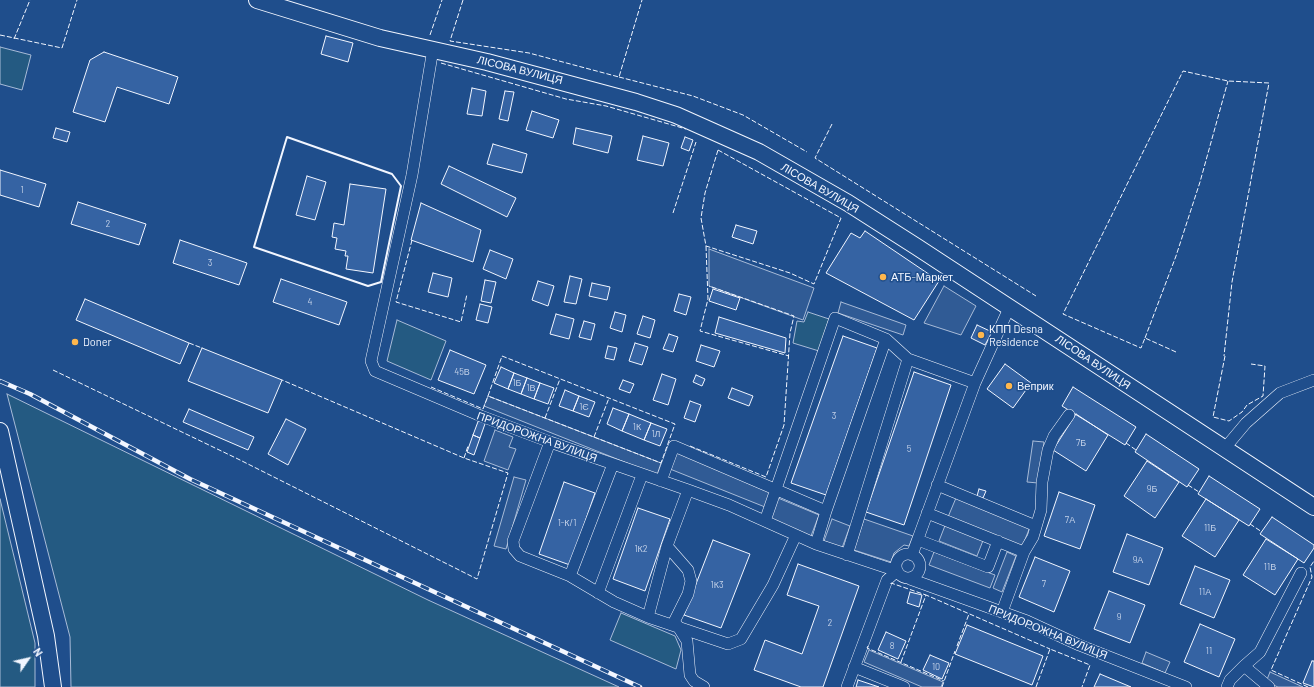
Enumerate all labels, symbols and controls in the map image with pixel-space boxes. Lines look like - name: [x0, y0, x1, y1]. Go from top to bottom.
- street label: ЛІСОВА ВУЛИЦЯ: [476, 53, 564, 87]
- street label: ЛІСОВА ВУЛИЦЯ: [779, 160, 861, 216]
- house number: 1: [20, 185, 24, 195]
- house number: 2: [106, 219, 110, 229]
- house number: 3: [208, 258, 212, 268]
- place label: АТБ-Маркет: [891, 270, 953, 284]
- marker: АТБ-Маркет: [878, 272, 888, 282]
- house number: 4: [308, 297, 312, 307]
- place label: КПП Desna Residence: [989, 322, 1043, 348]
- marker: КПП Desna Residence: [976, 330, 986, 340]
- street label: ЛІСОВА ВУЛИЦЯ: [1053, 332, 1133, 392]
- place label: Doner: [83, 335, 112, 349]
- marker: Doner: [70, 337, 80, 347]
- house number: 45В: [454, 367, 470, 377]
- house number: 1Б: [512, 378, 522, 388]
- place label: Веприк: [1017, 379, 1053, 393]
- marker: Веприк: [1004, 381, 1014, 391]
- house number: 1В: [526, 383, 536, 393]
- house number: 1Є: [579, 402, 589, 412]
- street label: ПРИДОРОЖНА ВУЛИЦЯ: [475, 409, 599, 465]
- house number: 3: [832, 411, 836, 421]
- house number: 1К: [633, 422, 641, 432]
- house number: 1Л: [651, 429, 661, 439]
- house number: 7Б: [1076, 438, 1086, 448]
- house number: 5: [907, 444, 911, 454]
- house number: 9Б: [1147, 484, 1157, 494]
- house number: 7А: [1065, 515, 1075, 525]
- house number: 1-К/1: [558, 518, 576, 528]
- house number: 11Б: [1204, 523, 1216, 533]
- house number: 1К2: [634, 544, 648, 554]
- house number: 9А: [1133, 555, 1143, 565]
- house number: 11В: [1264, 562, 1276, 572]
- house number: 7: [1042, 579, 1046, 589]
- house number: 1К3: [710, 580, 724, 590]
- house number: 11А: [1199, 587, 1211, 597]
- street label: ПРИДОРОЖНА ВУЛИЦЯ: [987, 602, 1109, 662]
- house number: 9: [1117, 612, 1121, 622]
- house number: 2: [828, 618, 832, 628]
- north arrow: [8, 639, 48, 679]
- house number: 8: [890, 641, 894, 651]
- text: N: [31, 645, 46, 659]
- house number: 11: [1206, 646, 1212, 656]
- house number: 10: [932, 662, 940, 672]

